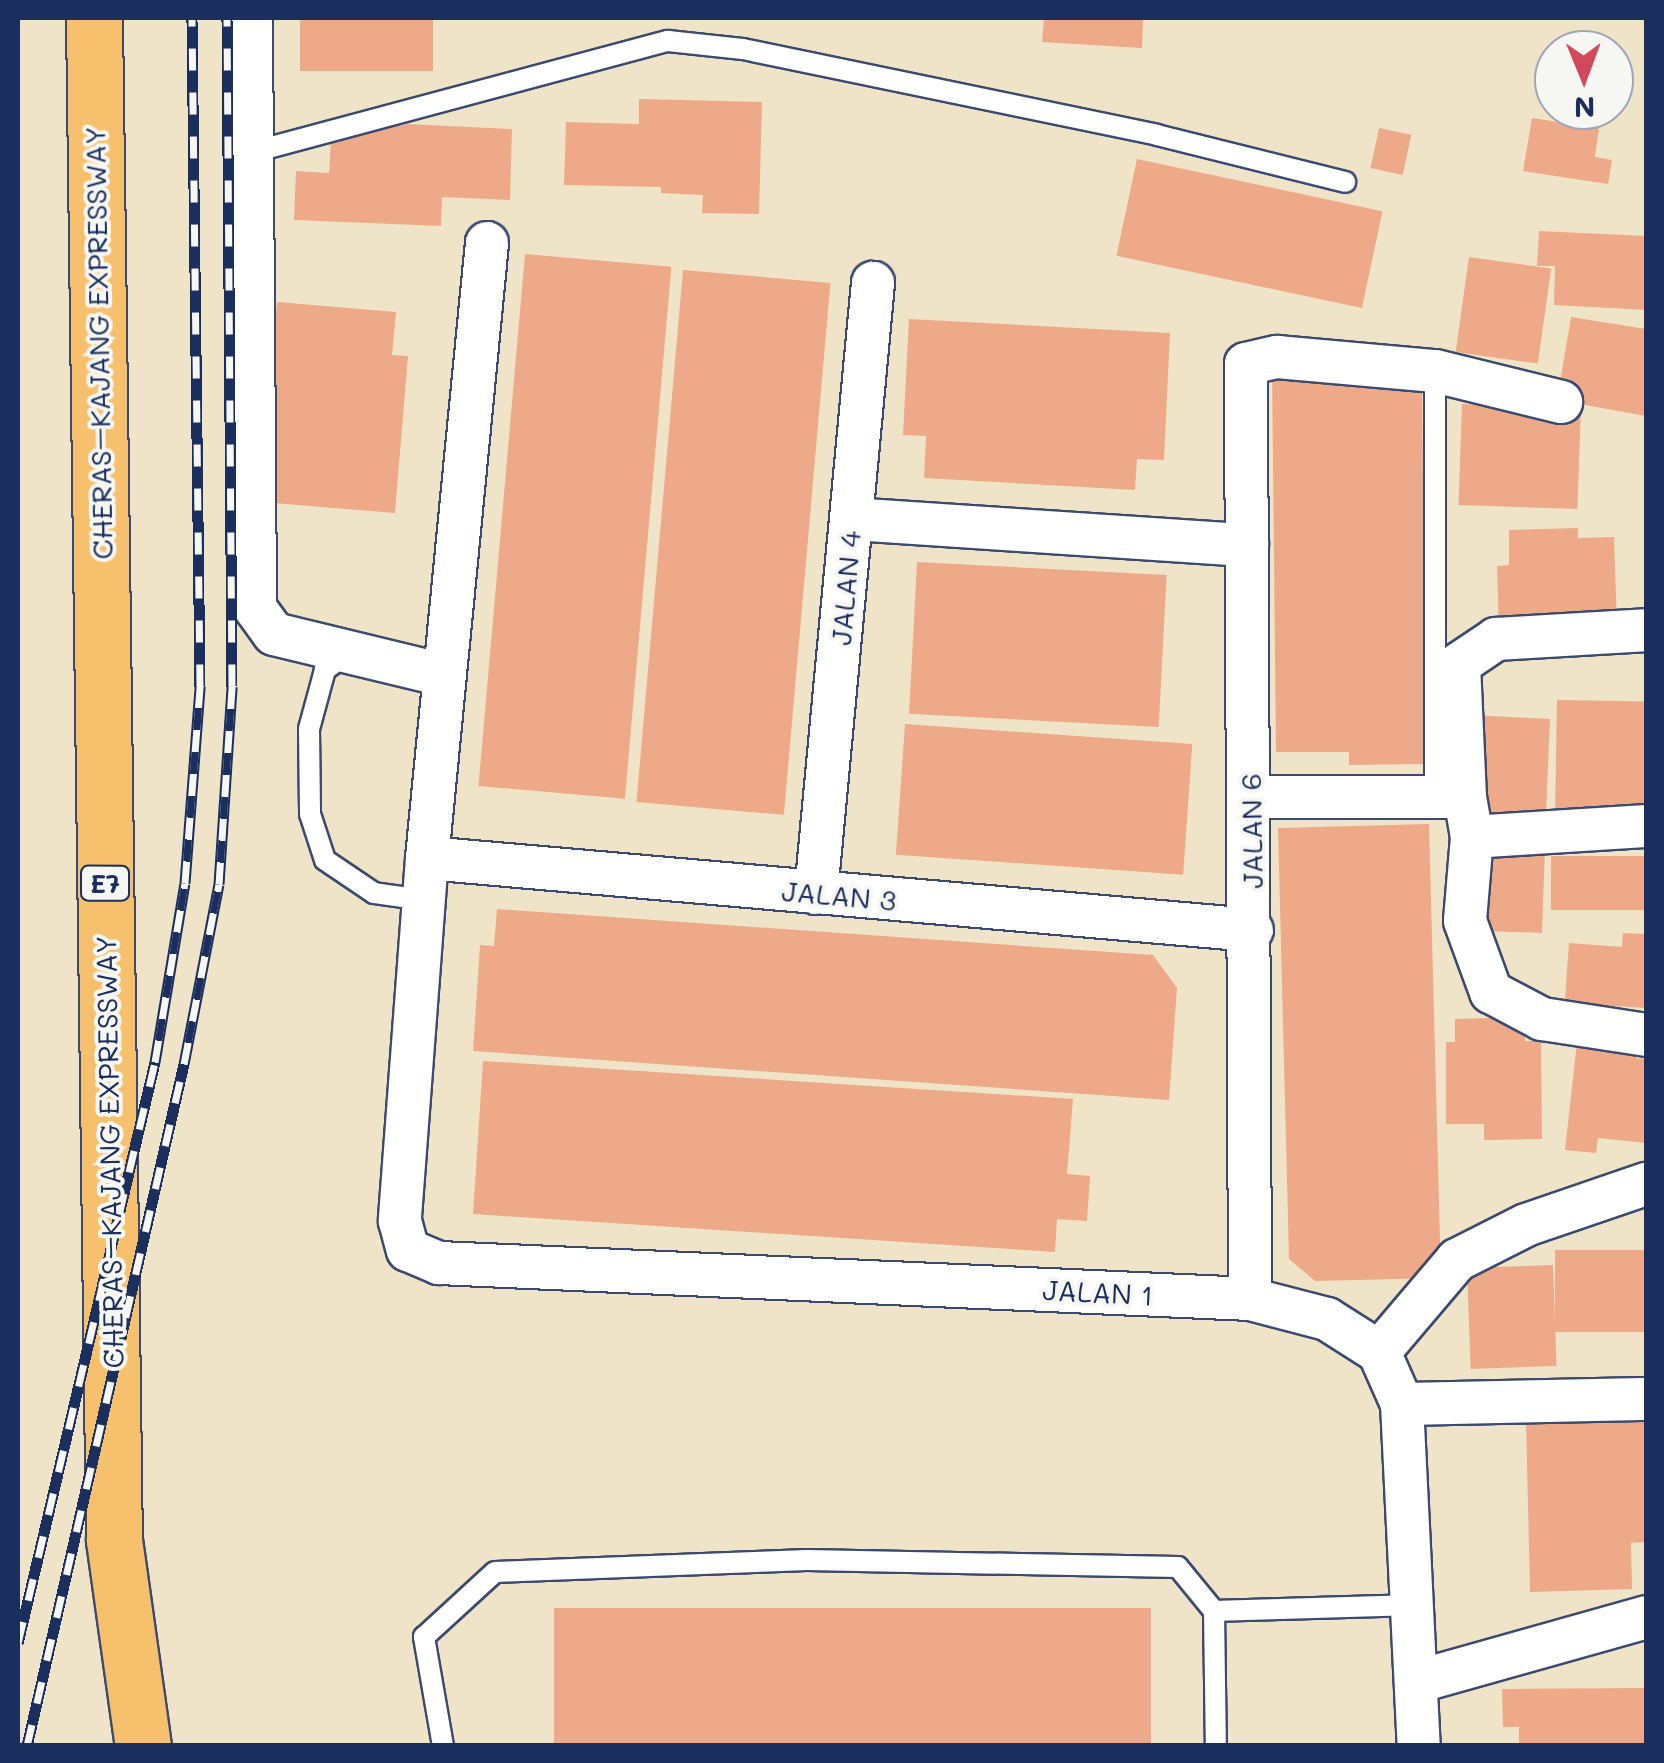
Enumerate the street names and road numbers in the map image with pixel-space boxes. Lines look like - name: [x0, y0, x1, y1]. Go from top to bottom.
- street label: CHERAS–KAJANG EXPRESSWAY: [77, 126, 119, 560]
- street label: JALAN 4: [823, 529, 867, 647]
- street label: JALAN 6: [1233, 773, 1269, 889]
- road number: E7: [80, 863, 130, 903]
- street label: JALAN 3: [780, 873, 898, 917]
- street label: CHERAS–KAJANG EXPRESSWAY: [88, 935, 130, 1369]
- street label: JALAN 1: [1042, 1272, 1154, 1312]

